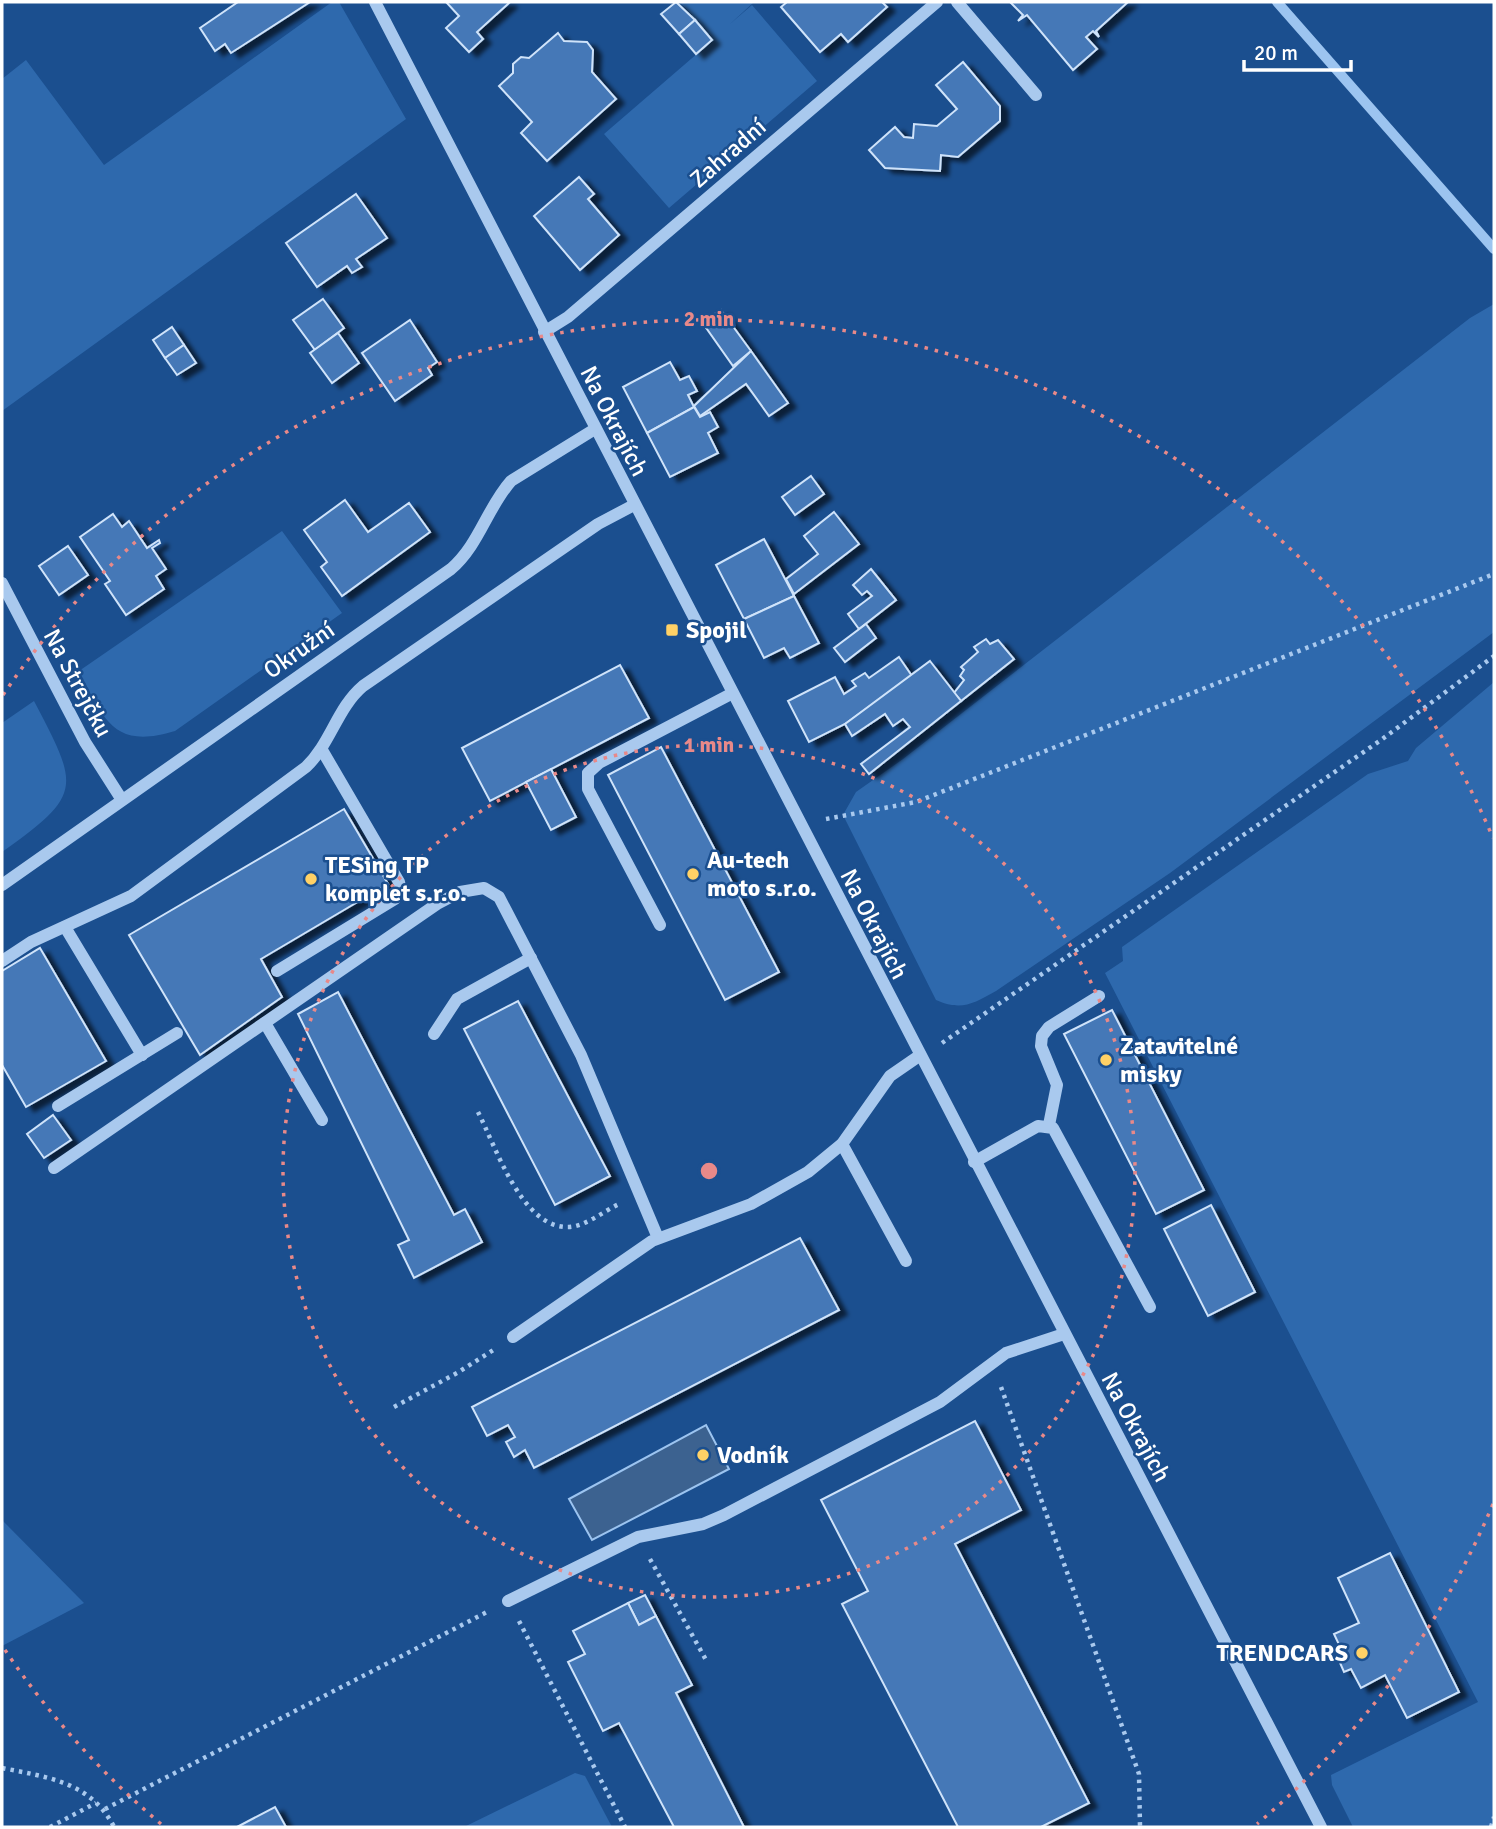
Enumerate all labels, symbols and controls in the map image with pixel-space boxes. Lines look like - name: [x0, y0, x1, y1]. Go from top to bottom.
- scale bar: [1244, 28, 1351, 72]
- text: 20 m: [1254, 40, 1298, 66]
- street label: Zahradní: [684, 111, 773, 194]
- text: 2 min: [684, 306, 734, 332]
- street label: Na Okrajích: [573, 361, 655, 481]
- street label: Okružní: [258, 614, 341, 685]
- place label: Spojil: [686, 615, 747, 645]
- marker: Spojil: [664, 622, 680, 638]
- street label: Na Strejčku: [37, 624, 119, 742]
- text: 1 min: [684, 732, 734, 758]
- place label: Au-tech moto s.r.o.: [707, 845, 817, 903]
- place label: TESing TP komplet s.r.o.: [325, 850, 467, 908]
- street label: Na Okrajích: [833, 864, 915, 984]
- marker: Au-tech moto s.r.o.: [685, 866, 701, 882]
- marker: TESing TP komplet s.r.o.: [303, 871, 319, 887]
- place label: Zatavitelné misky: [1120, 1031, 1238, 1089]
- marker: Zatavitelné misky: [1098, 1052, 1114, 1068]
- centre of rings: [697, 1159, 721, 1183]
- street label: Na Okrajích: [1095, 1367, 1177, 1487]
- place label: Vodník: [717, 1440, 789, 1470]
- marker: Vodník: [695, 1447, 711, 1463]
- place label: TRENDCARS: [1216, 1638, 1348, 1668]
- marker: TRENDCARS: [1354, 1645, 1370, 1661]

